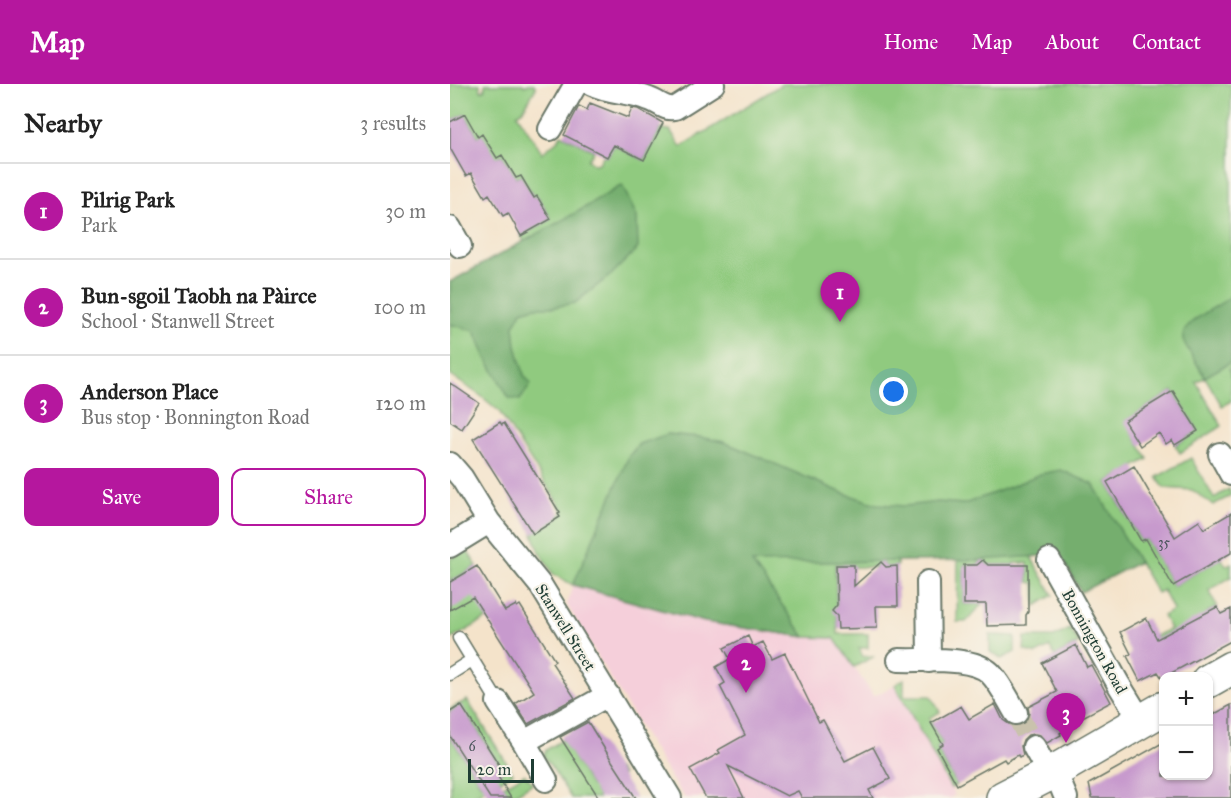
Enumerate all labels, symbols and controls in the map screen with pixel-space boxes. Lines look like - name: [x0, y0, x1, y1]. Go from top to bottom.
- text: Map: [30, 25, 85, 60]
- text: Home: [883, 29, 938, 55]
- text: Map: [971, 29, 1012, 55]
- text: About: [1045, 29, 1099, 55]
- text: Contact: [1132, 29, 1201, 55]
- text: Nearby: [24, 107, 102, 139]
- text: 3 results: [360, 111, 426, 135]
- text: Pilrig Park: [81, 186, 175, 213]
- text: 1: [40, 199, 47, 223]
- text: 30 m: [385, 199, 426, 223]
- text: Park: [81, 213, 117, 237]
- pin: 1: [820, 272, 860, 322]
- text: Bun-sgoil Taobh na Pàirce: [81, 282, 317, 309]
- text: 2: [39, 295, 48, 319]
- text: 100 m: [374, 295, 426, 319]
- text: School · Stanwell Street: [81, 309, 274, 333]
- your location: [879, 377, 908, 406]
- text: Anderson Place: [81, 378, 218, 405]
- text: 3: [40, 391, 48, 415]
- text: 120 m: [375, 391, 426, 415]
- text: Bus stop · Bonnington Road: [81, 405, 310, 429]
- button: Save: [24, 468, 219, 526]
- button: Share: [231, 468, 426, 526]
- house number: 35: [1158, 534, 1171, 551]
- street label: Stanwell Street: [531, 580, 600, 675]
- street label: Bonnington Road: [1057, 586, 1131, 697]
- pin: 2: [726, 644, 766, 693]
- map controls: [1159, 672, 1213, 780]
- button: +: [1159, 672, 1213, 726]
- pin: 3: [1046, 694, 1086, 743]
- button: −: [1159, 726, 1213, 780]
- house number: 6: [468, 738, 476, 755]
- scale bar: [468, 756, 534, 784]
- text: 20 m: [477, 760, 511, 779]

